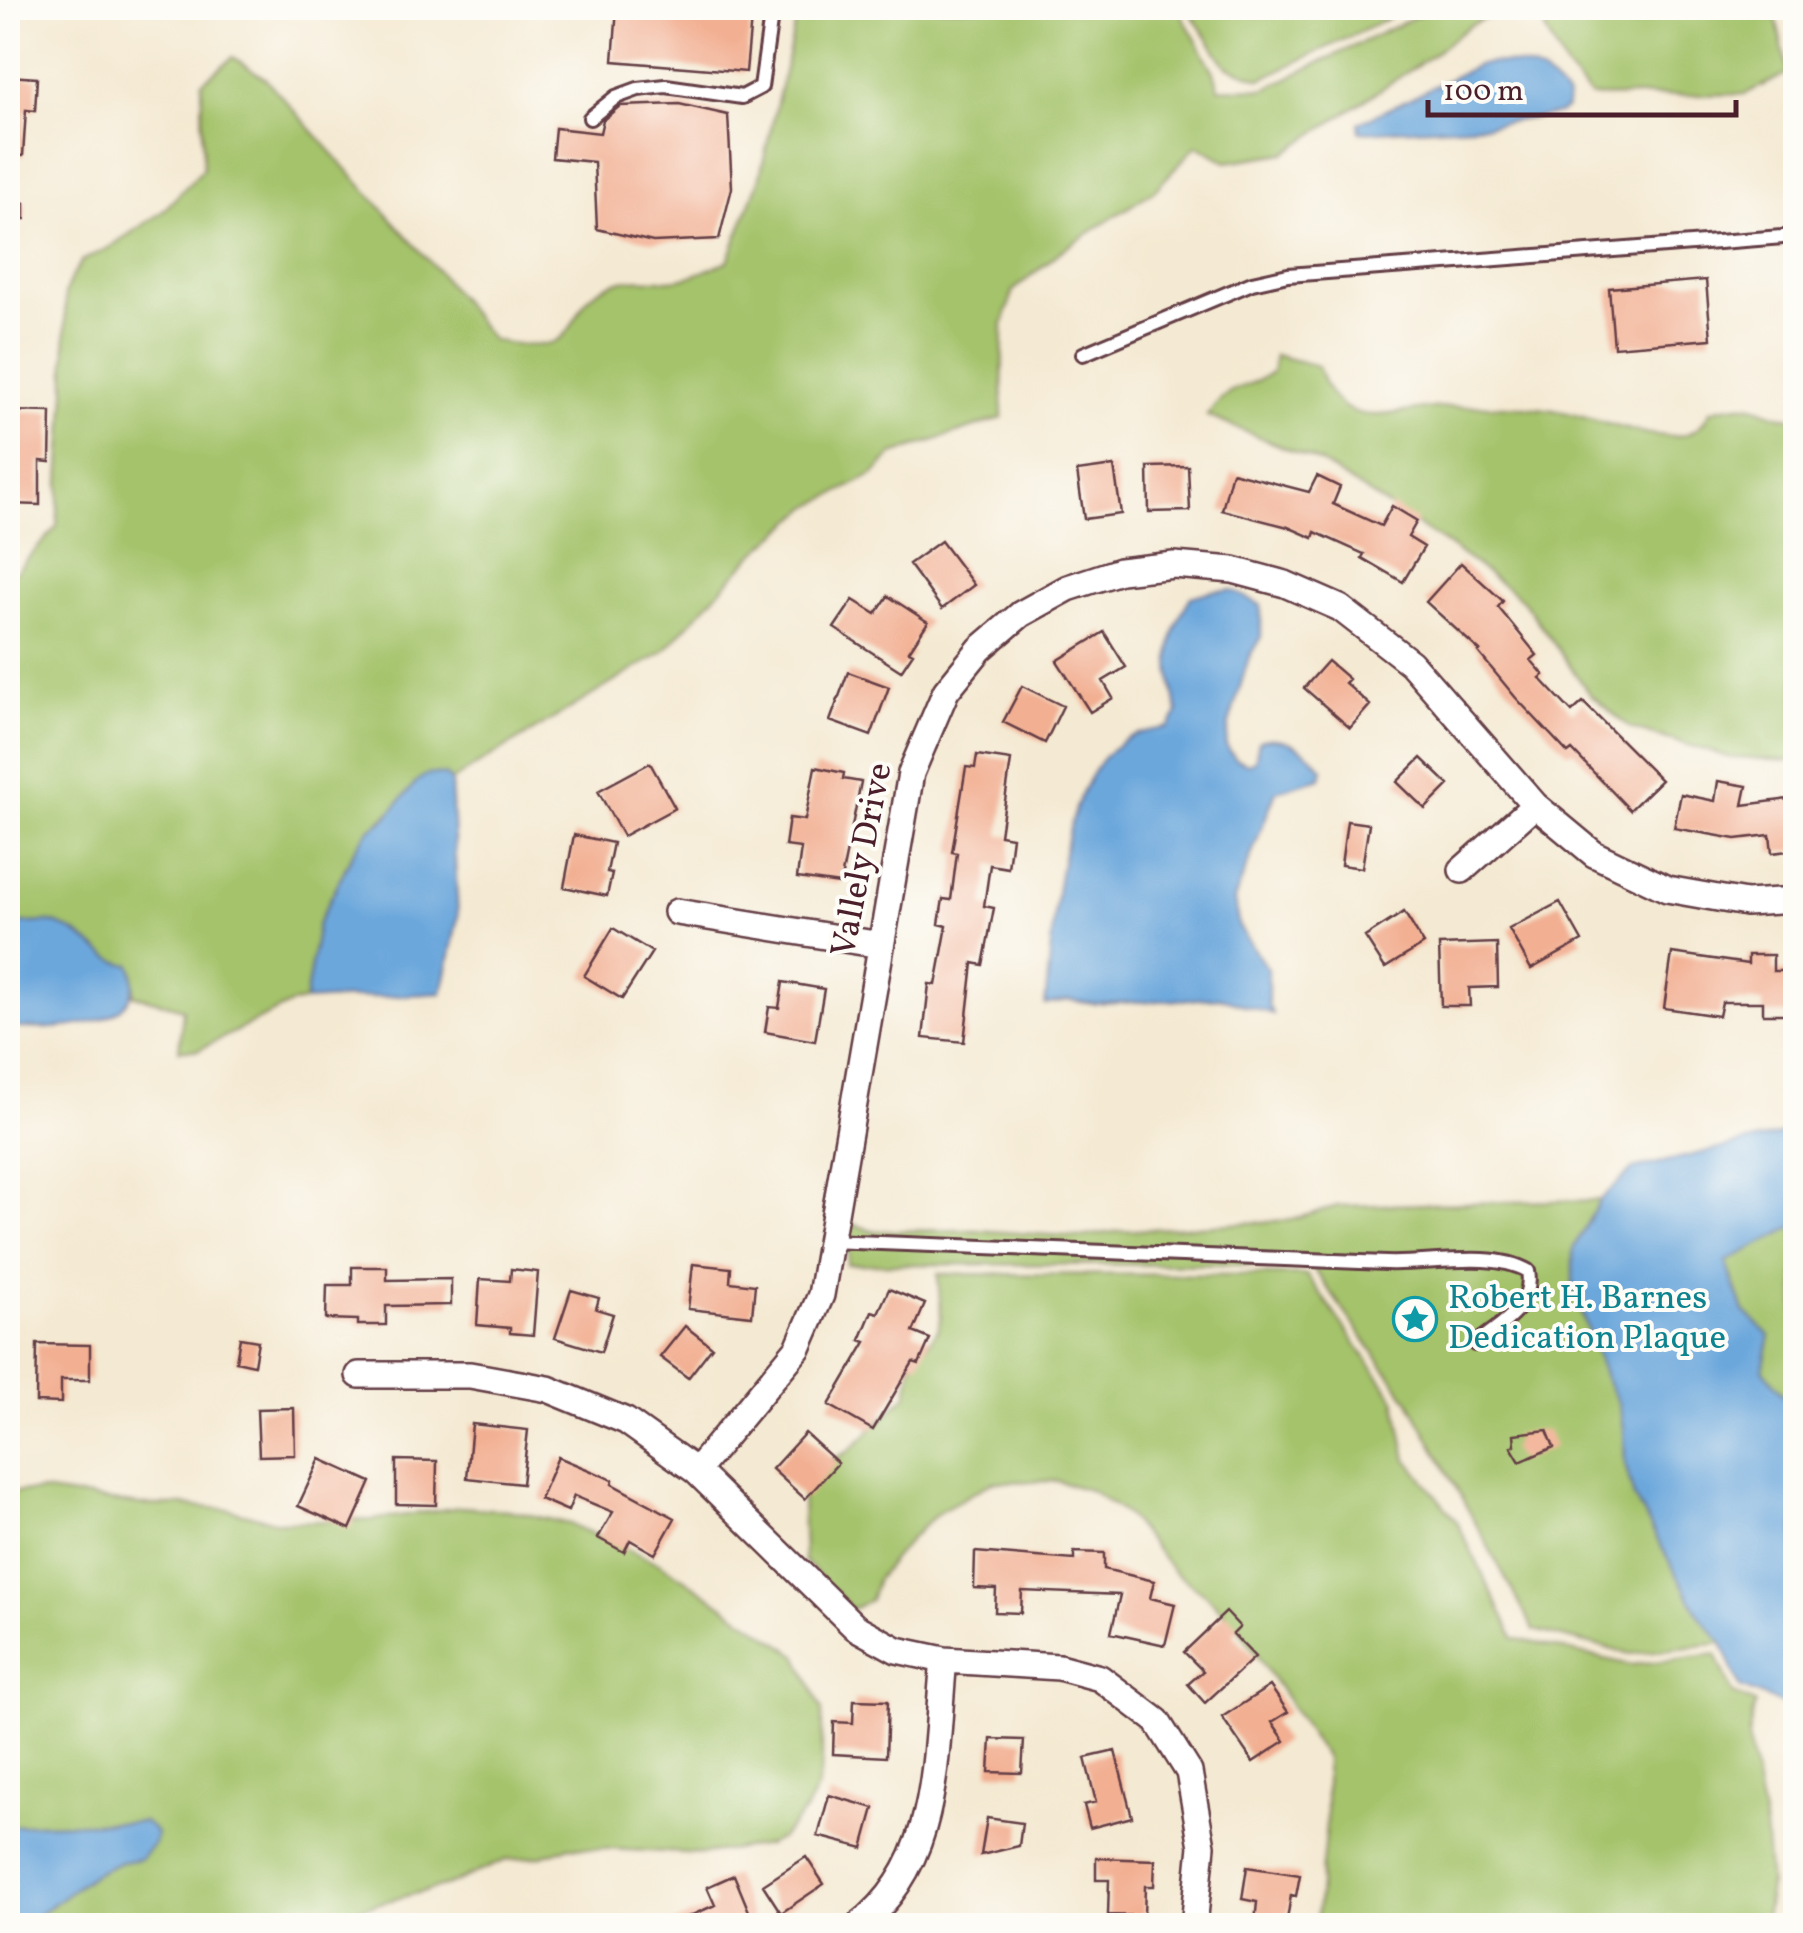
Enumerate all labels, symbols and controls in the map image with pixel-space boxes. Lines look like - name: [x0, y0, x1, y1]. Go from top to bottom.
- scale bar: [1428, 55, 1736, 117]
- text: 100 m: [1443, 71, 1524, 113]
- street label: Vallely Drive: [821, 759, 905, 961]
- place label: Robert H. Barnes Dedication Plaque: [1448, 1275, 1726, 1363]
- place icon: Robert H. Barnes Dedication Plaque: [1392, 1296, 1438, 1342]

